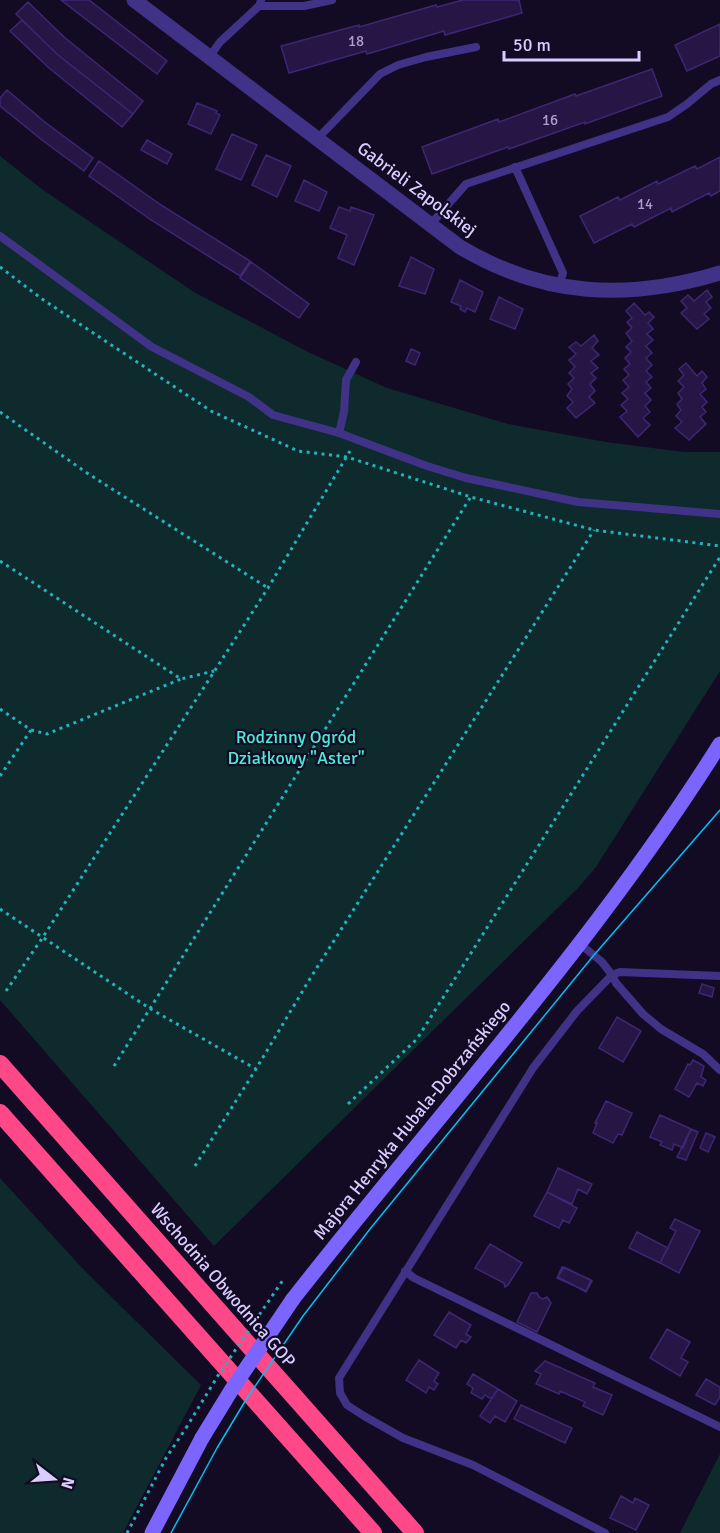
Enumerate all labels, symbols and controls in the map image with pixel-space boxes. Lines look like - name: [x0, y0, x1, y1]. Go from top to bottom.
- scale bar: [504, 24, 639, 62]
- house number: 18: [348, 32, 364, 50]
- text: 50 m: [513, 34, 551, 56]
- house number: 16: [542, 111, 558, 129]
- street label: Gabrieli Zapolskiej: [353, 137, 481, 241]
- house number: 14: [637, 195, 653, 213]
- park label: Rodzinny Ogród Działkowy "Aster": [227, 726, 365, 769]
- street label: Majora Henryka Hubala-Dobrzańskiego: [309, 996, 515, 1244]
- street label: Wschodnia Obwodnica GOP: [146, 1198, 300, 1372]
- north arrow: [24, 1449, 84, 1509]
- text: N: [56, 1475, 79, 1491]

